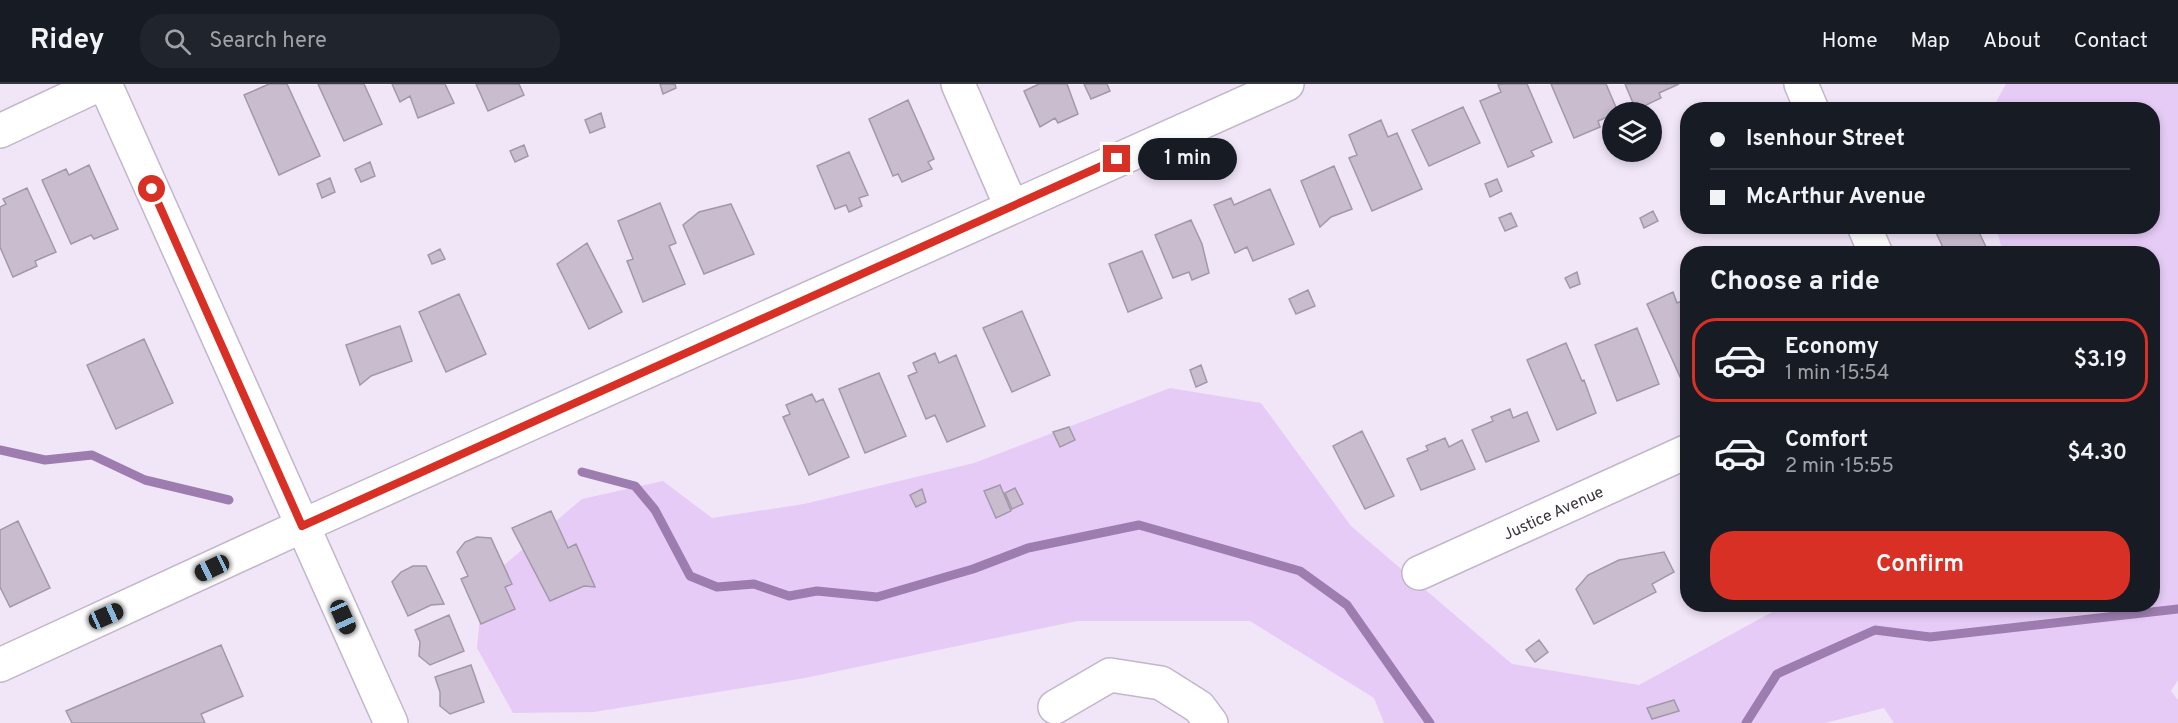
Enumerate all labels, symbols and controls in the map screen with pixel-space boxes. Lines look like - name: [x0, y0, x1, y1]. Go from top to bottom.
- search box: [140, 14, 560, 68]
- text: Ridey: [30, 23, 104, 59]
- icon: search: [161, 25, 194, 58]
- text: Search here: [209, 28, 327, 55]
- text: Home: [1822, 28, 1878, 55]
- text: Map: [1911, 28, 1950, 55]
- text: About: [1983, 28, 2041, 55]
- text: Contact: [2074, 28, 2148, 55]
- map controls: [1602, 102, 1662, 162]
- button: layers: [1602, 102, 1662, 162]
- text: Isenhour Street: [1746, 126, 1905, 153]
- callout: 1 min: [1138, 138, 1237, 180]
- route end: [1103, 145, 1130, 172]
- text: 1 min: [1164, 146, 1211, 172]
- route start: [138, 175, 165, 202]
- text: McArthur Avenue: [1746, 184, 1926, 211]
- text: Choose a ride: [1710, 265, 1880, 299]
- icon: car: [1713, 333, 1767, 387]
- text: Economy: [1785, 334, 1879, 361]
- text: $3.19: [2074, 347, 2127, 374]
- text: 1 min · 15:54: [1785, 361, 1889, 387]
- icon: car: [1713, 426, 1767, 480]
- text: Comfort: [1785, 427, 1868, 454]
- text: $4.30: [2067, 440, 2127, 467]
- text: 2 min · 15:55: [1785, 454, 1894, 480]
- street label: Justice Avenue: [1500, 483, 1607, 546]
- button: Confirm: [1710, 531, 2130, 600]
- car: [192, 552, 232, 584]
- car: [327, 597, 359, 637]
- car: [86, 600, 126, 632]

